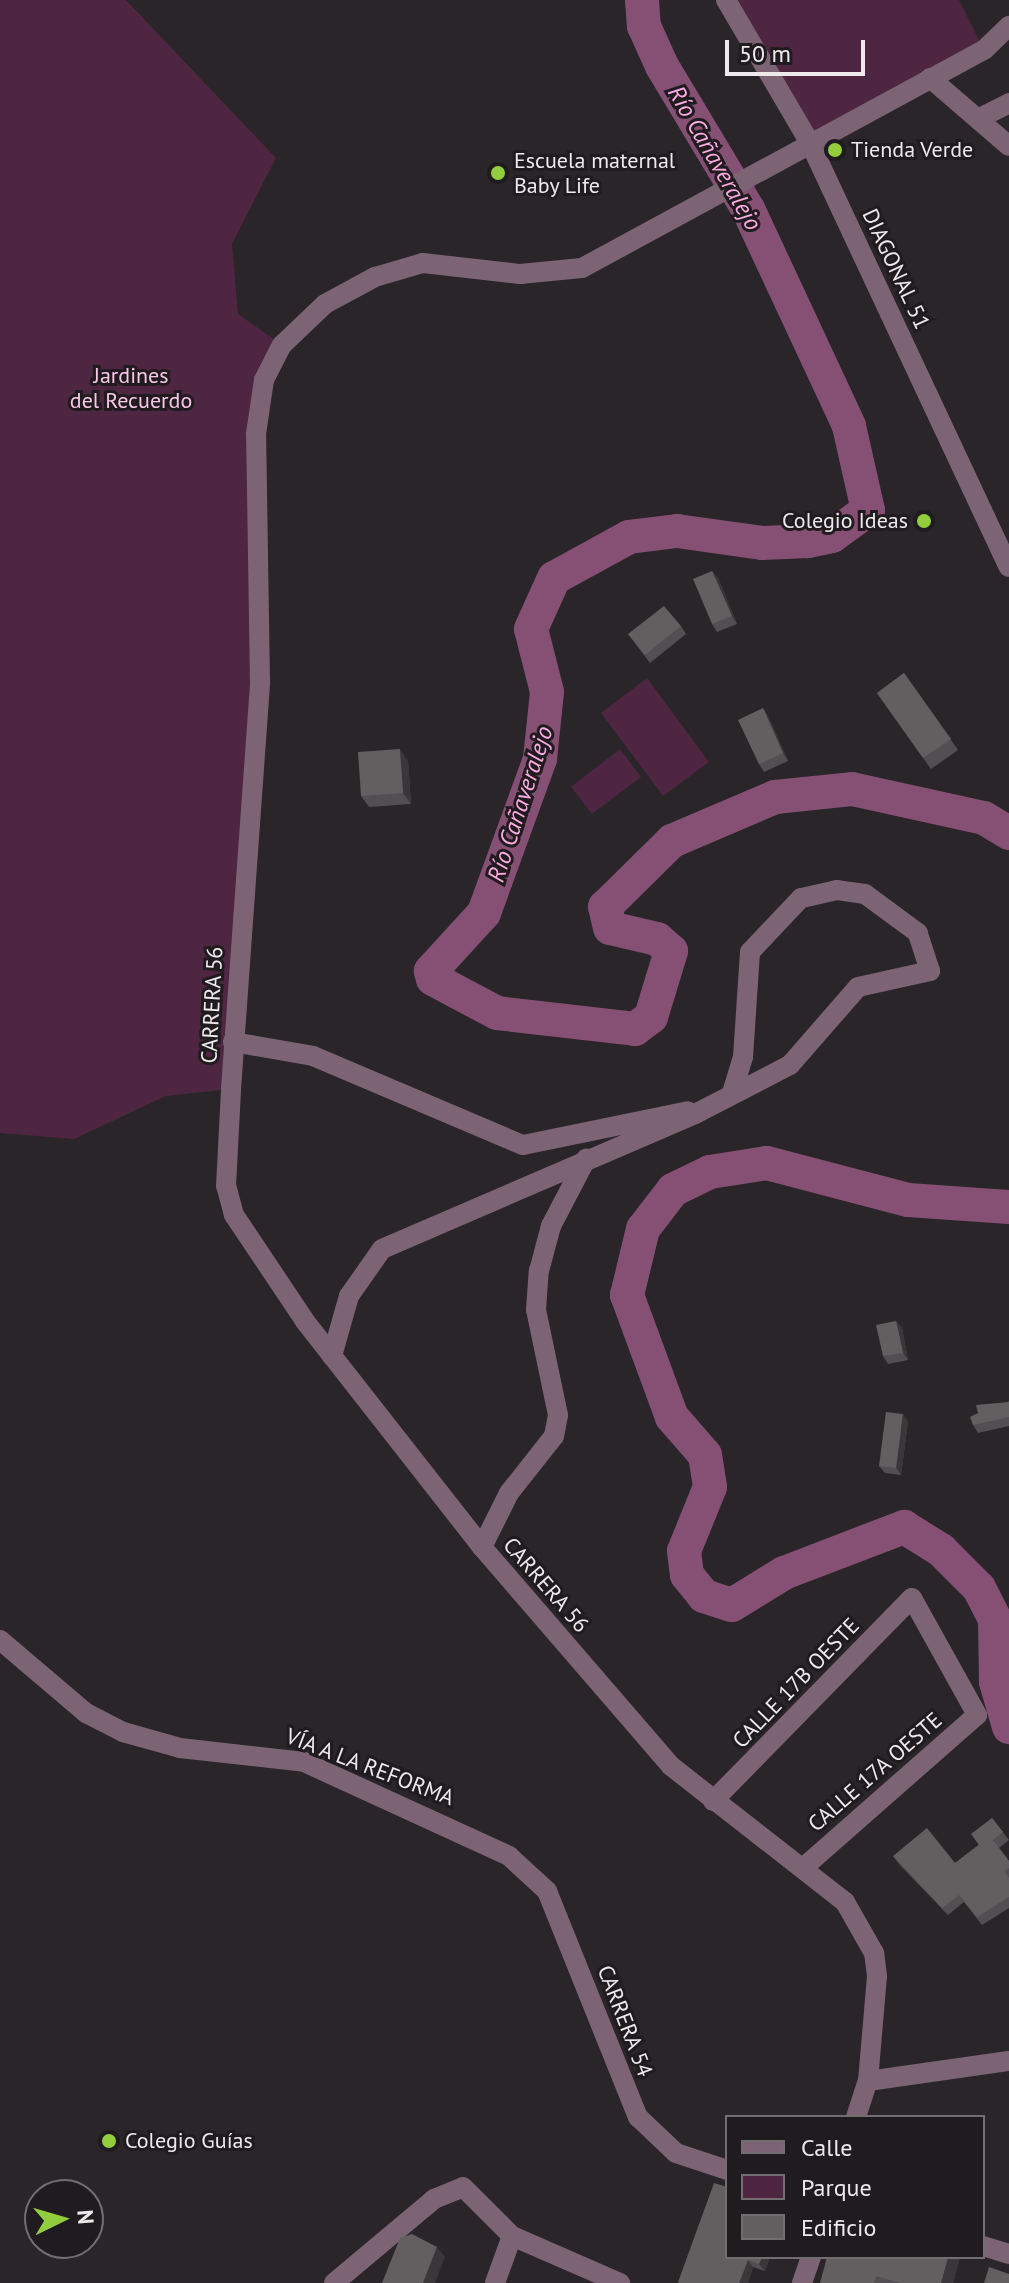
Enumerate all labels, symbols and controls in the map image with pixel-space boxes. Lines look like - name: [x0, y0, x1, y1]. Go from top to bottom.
- scale bar: [729, 24, 869, 74]
- text: 50 m: [739, 38, 791, 69]
- water label: Río Cañaveralejo: [662, 81, 768, 235]
- place label: Tienda Verde: [851, 137, 974, 163]
- marker: Tienda Verde: [826, 141, 844, 159]
- place label: Escuela maternal Baby Life: [514, 147, 675, 198]
- marker: Escuela maternal Baby Life: [489, 164, 507, 182]
- street label: DIAGONAL 51: [856, 204, 936, 334]
- park label: Jardines del Recuerdo: [70, 362, 192, 414]
- place label: Colegio Ideas: [782, 508, 908, 534]
- marker: Colegio Ideas: [915, 512, 933, 530]
- water label: Río Cañaveralejo: [481, 722, 559, 886]
- street label: CARRERA 56: [196, 945, 228, 1065]
- street label: CARRERA 56: [497, 1532, 595, 1638]
- street label: CALLE 17B OESTE: [727, 1613, 865, 1753]
- street label: CALLE 17A OESTE: [802, 1707, 948, 1837]
- street label: VÍA A LA REFORMA: [281, 1722, 459, 1812]
- street label: CARRERA 54: [592, 1961, 658, 2081]
- legend: [725, 2115, 985, 2259]
- place label: Colegio Guías: [125, 2128, 253, 2154]
- marker: Colegio Guías: [100, 2132, 118, 2150]
- text: Calle: [801, 2132, 852, 2163]
- text: Parque: [801, 2172, 872, 2203]
- north arrow: [24, 2179, 104, 2259]
- text: N: [71, 2209, 100, 2226]
- text: Edificio: [801, 2212, 876, 2243]

